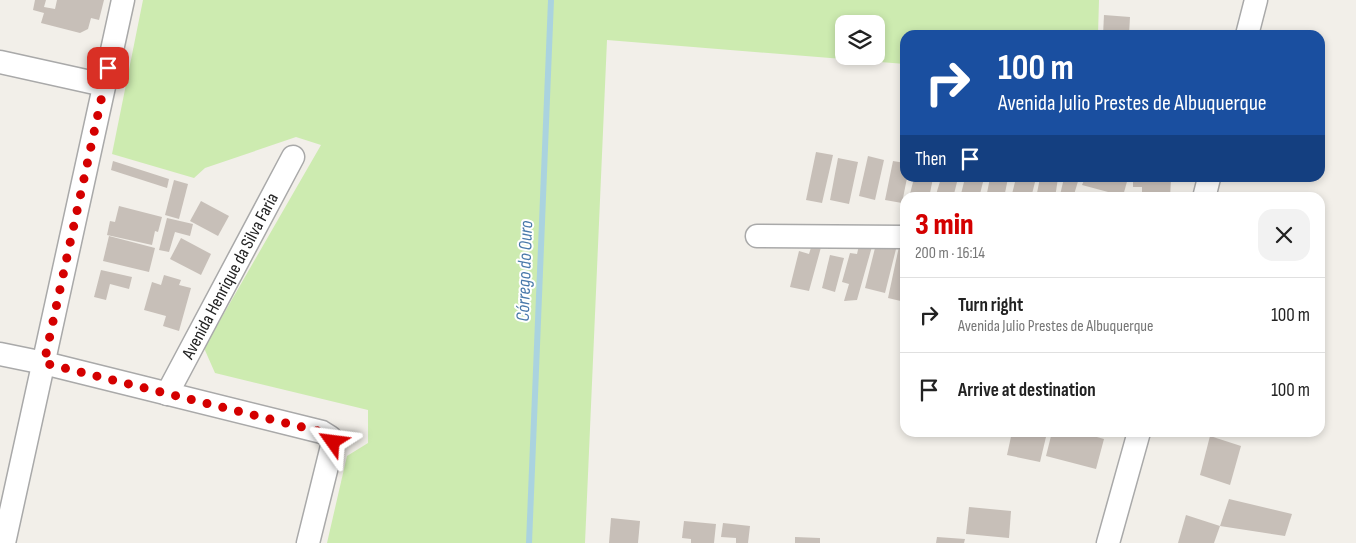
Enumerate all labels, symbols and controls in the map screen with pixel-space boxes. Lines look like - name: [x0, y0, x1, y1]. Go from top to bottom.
- map controls: [835, 15, 885, 65]
- button: layers: [835, 15, 885, 65]
- pin: [87, 47, 129, 89]
- text: 100 m: [998, 47, 1074, 90]
- icon: right: [915, 50, 980, 115]
- icon: arrive: [94, 54, 122, 82]
- text: Avenida Julio Prestes de Albuquerque: [998, 90, 1267, 117]
- icon: arrive: [956, 145, 984, 173]
- text: Then: [915, 148, 946, 171]
- street label: Avenida Henrique da Silva Faria: [177, 189, 283, 363]
- text: 3 min: [915, 207, 974, 243]
- button: close: [1258, 209, 1310, 261]
- water label: Córrego do Ouro: [512, 220, 538, 322]
- text: 200 m · 16:14: [915, 244, 985, 263]
- text: Turn right: [958, 294, 1023, 317]
- icon: right: [915, 301, 943, 329]
- text: 100 m: [1271, 304, 1310, 327]
- text: Avenida Julio Prestes de Albuquerque: [958, 317, 1153, 336]
- icon: arrive: [915, 376, 943, 404]
- text: Arrive at destination: [958, 379, 1096, 402]
- text: 100 m: [1271, 379, 1310, 402]
- position arrow: [306, 415, 358, 467]

